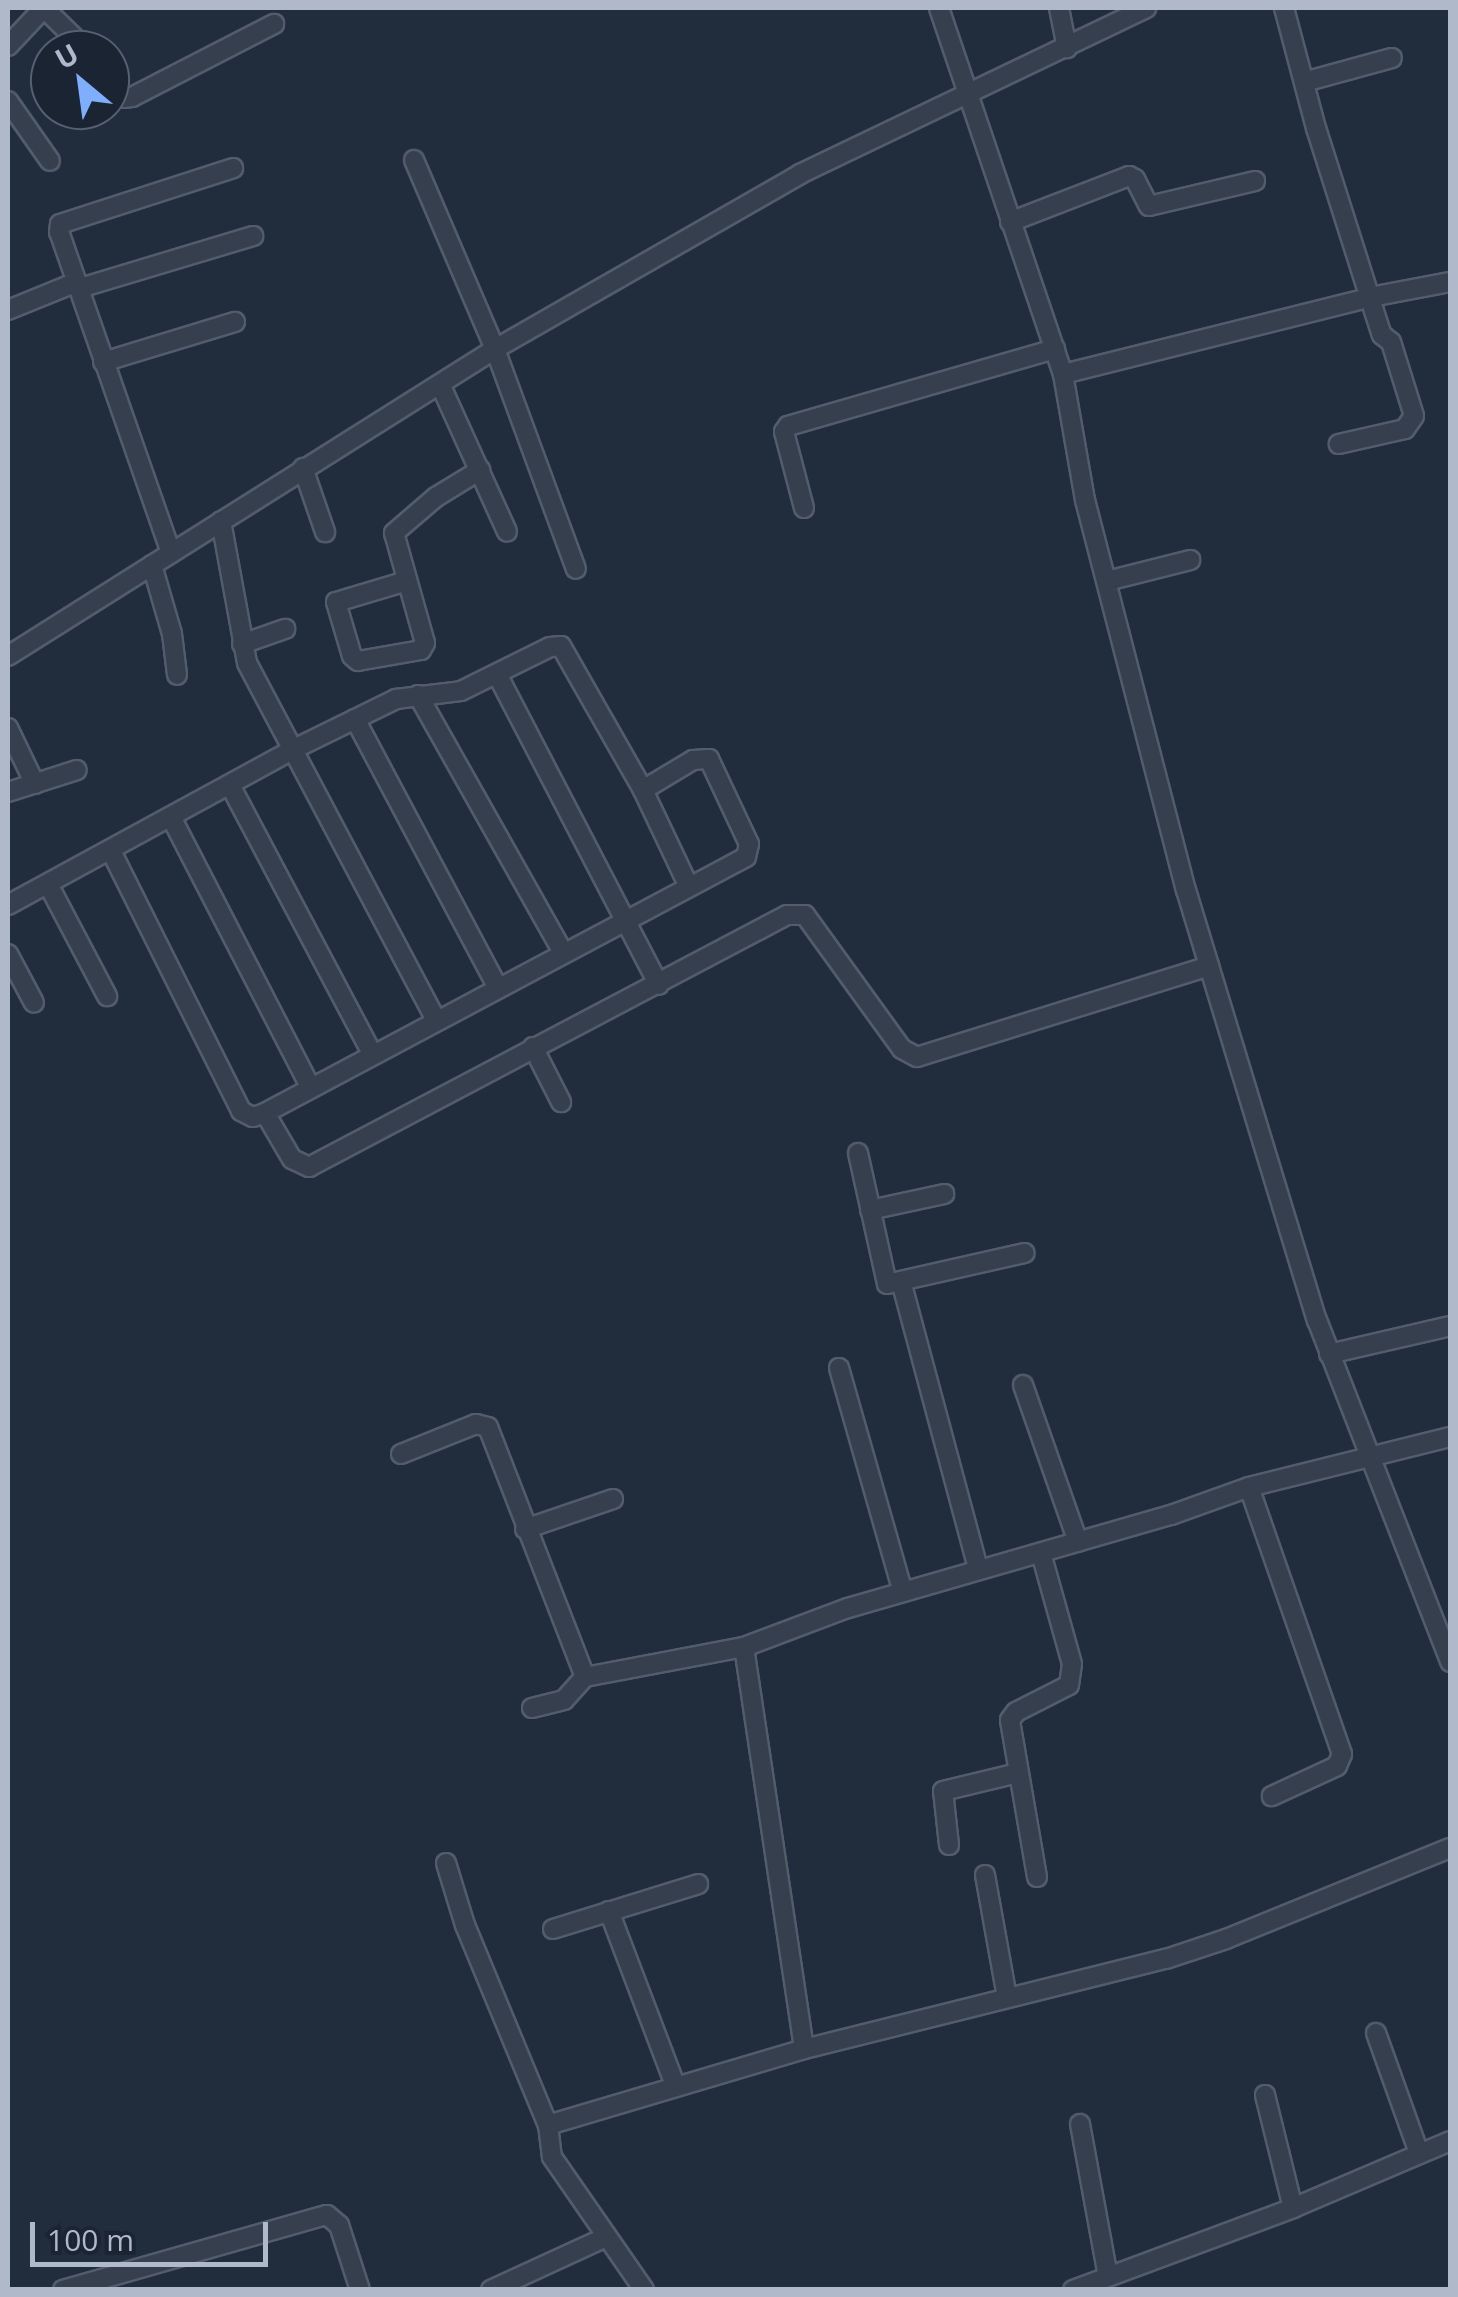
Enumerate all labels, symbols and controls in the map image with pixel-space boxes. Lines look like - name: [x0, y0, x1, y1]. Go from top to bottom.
- north arrow: [30, 30, 130, 130]
- text: U: [48, 34, 85, 77]
- scale bar: [35, 2202, 272, 2264]
- text: 100 m: [47, 2219, 134, 2260]

